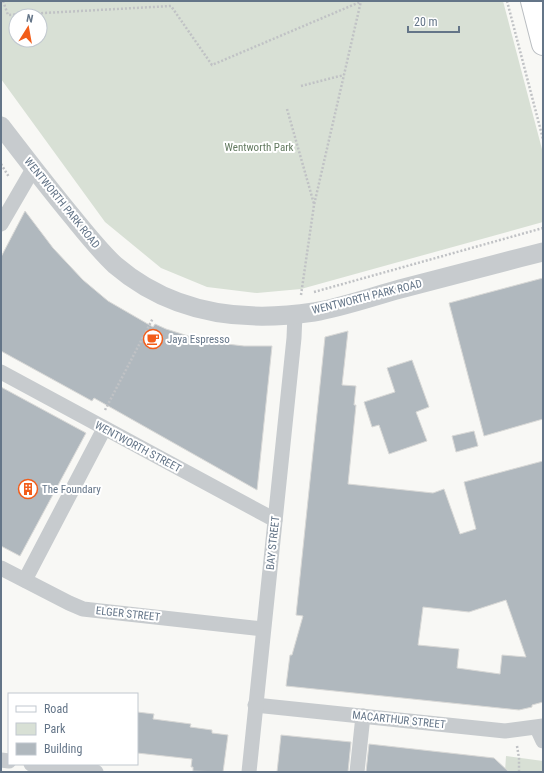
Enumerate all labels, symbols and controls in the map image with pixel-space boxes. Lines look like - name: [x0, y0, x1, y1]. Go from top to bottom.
- north arrow: [8, 8, 48, 48]
- scale bar: [408, 8, 459, 34]
- text: N: [25, 12, 35, 26]
- text: 20 m: [414, 15, 438, 29]
- park label: Wentworth Park: [225, 141, 294, 154]
- street label: WENTWORTH PARK ROAD: [21, 155, 103, 251]
- street label: WENTWORTH PARK ROAD: [311, 277, 423, 317]
- cafe icon: Jaya Espresso: [142, 328, 164, 350]
- place label: Jaya Espresso: [167, 333, 230, 346]
- street label: WENTWORTH STREET: [93, 419, 184, 475]
- building icon: The Foundary: [17, 478, 39, 500]
- place label: The Foundary: [42, 483, 101, 496]
- street label: BAY STREET: [264, 515, 282, 571]
- street label: ELGER STREET: [95, 604, 161, 624]
- legend: [8, 693, 138, 765]
- text: Road: [44, 702, 68, 716]
- street label: MACARTHUR STREET: [352, 709, 447, 731]
- text: Park: [44, 722, 66, 736]
- text: Building: [44, 742, 82, 756]

